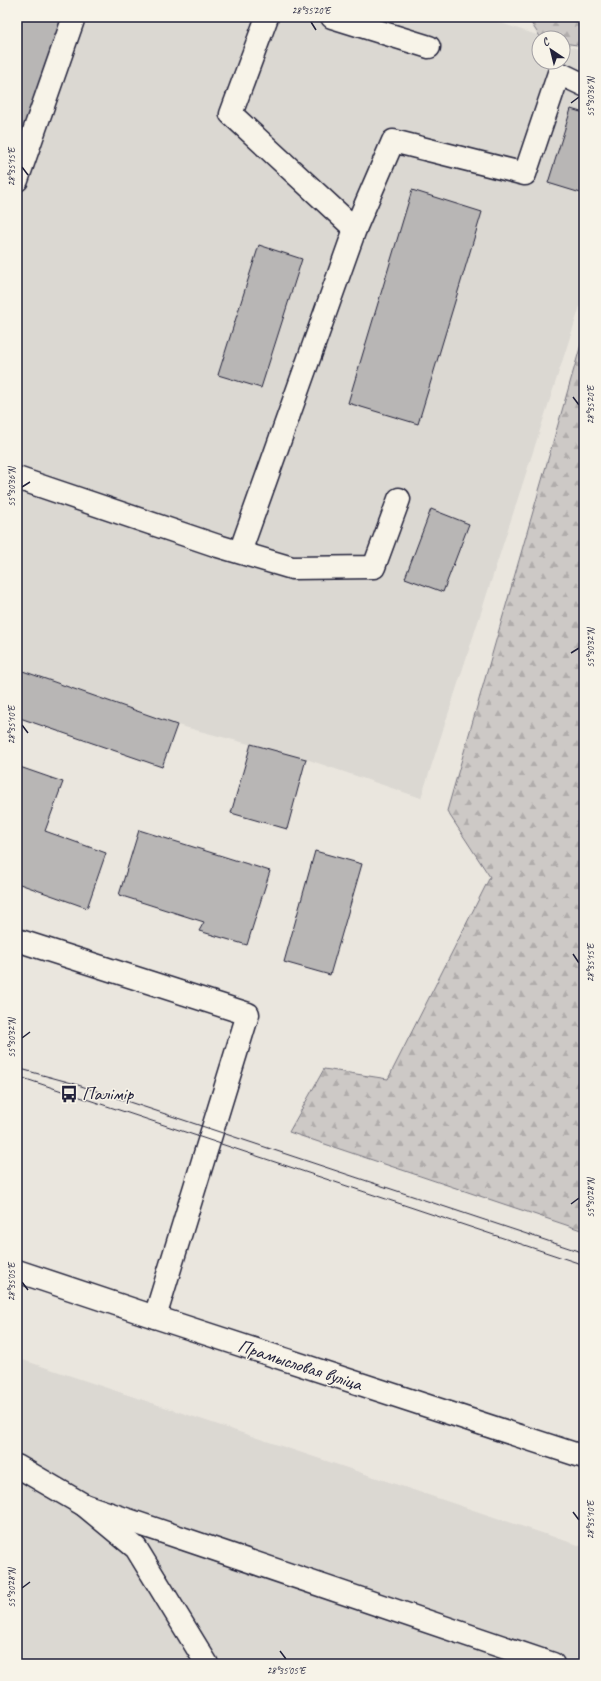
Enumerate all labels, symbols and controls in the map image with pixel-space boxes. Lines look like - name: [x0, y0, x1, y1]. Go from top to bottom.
- text: 28°35'20"E: [292, 4, 332, 17]
- north arrow: [531, 30, 571, 70]
- text: С: [539, 34, 553, 49]
- text: 55°30'36"N: [584, 75, 597, 117]
- text: 28°35'15"E: [5, 146, 18, 186]
- text: 28°35'20"E: [584, 384, 597, 424]
- text: 55°30'36"N: [5, 465, 18, 507]
- text: 55°30'32"N: [584, 626, 597, 668]
- text: 28°35'10"E: [5, 704, 18, 744]
- text: 28°35'15"E: [584, 942, 597, 982]
- text: 55°30'32"N: [5, 1016, 18, 1058]
- place label: Палімір: [82, 1082, 134, 1106]
- bus stop icon: Палімір: [59, 1084, 79, 1104]
- text: 55°30'28"N: [584, 1176, 597, 1218]
- text: 28°35'05"E: [5, 1261, 18, 1301]
- street label: Прамысловая вуліца: [235, 1334, 367, 1397]
- text: 28°35'10"E: [584, 1499, 597, 1539]
- text: 55°30'28"N: [5, 1566, 18, 1608]
- text: 28°35'05"E: [267, 1664, 307, 1677]

